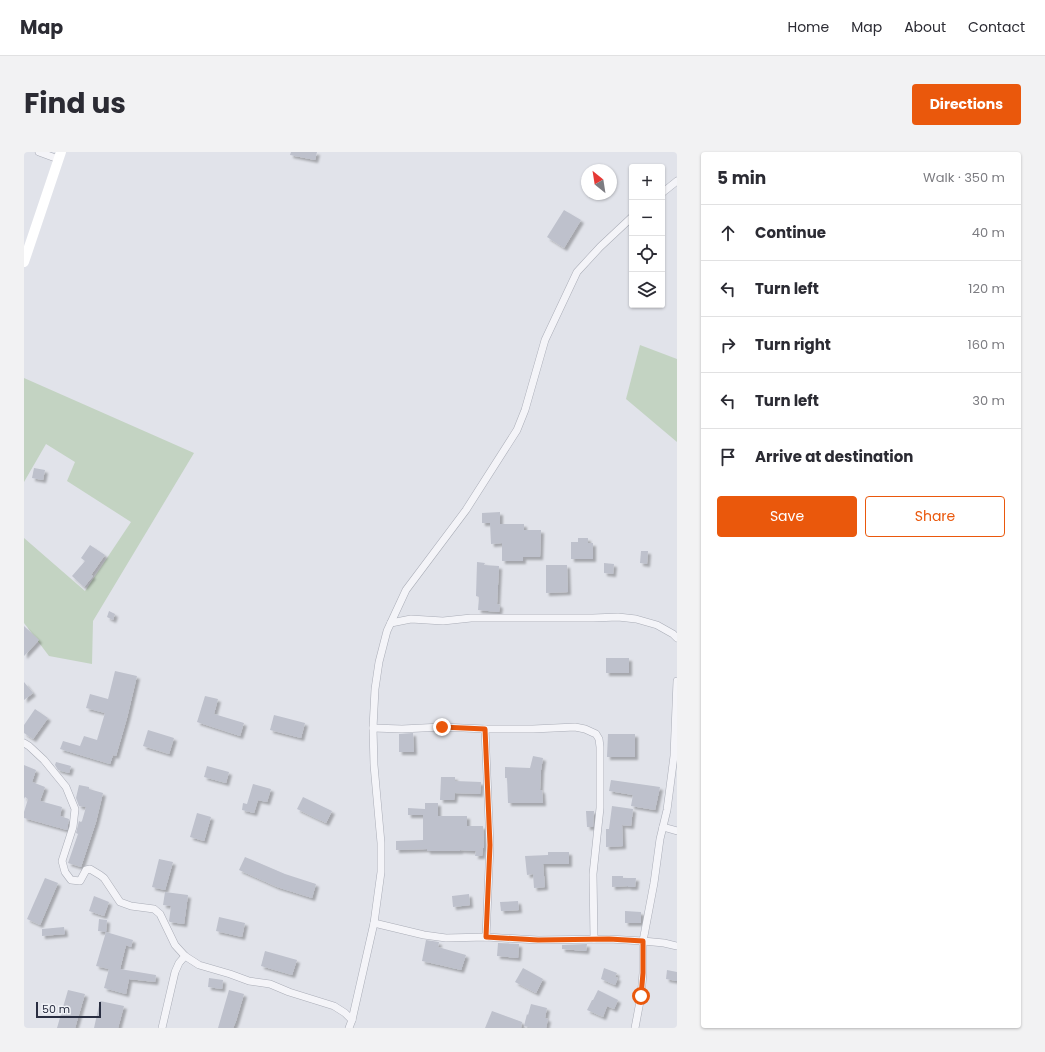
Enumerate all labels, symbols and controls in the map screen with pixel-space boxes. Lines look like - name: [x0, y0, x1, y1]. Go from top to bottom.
- text: Map: [20, 14, 63, 41]
- text: Home: [787, 17, 829, 37]
- text: Map: [851, 17, 882, 37]
- text: About: [904, 17, 946, 37]
- text: Contact: [968, 17, 1025, 37]
- text: Find us: [24, 84, 126, 123]
- button: Directions: [912, 84, 1021, 125]
- north arrow: [581, 164, 617, 200]
- map controls: [629, 164, 665, 308]
- button: +: [629, 164, 665, 200]
- text: 5 min: [717, 166, 766, 190]
- text: Walk · 350 m: [923, 168, 1005, 187]
- button: −: [629, 200, 665, 236]
- icon: ahead: [717, 222, 739, 244]
- text: Continue: [755, 222, 826, 243]
- text: 40 m: [972, 223, 1005, 242]
- button: locate: [629, 236, 665, 272]
- button: layers: [629, 272, 665, 308]
- icon: left: [717, 278, 739, 300]
- text: Turn left: [755, 278, 819, 299]
- text: 120 m: [968, 279, 1005, 298]
- icon: right: [717, 334, 739, 356]
- text: Turn right: [755, 334, 831, 355]
- text: 160 m: [968, 335, 1005, 354]
- icon: left: [717, 390, 739, 412]
- text: Turn left: [755, 390, 819, 411]
- text: 30 m: [972, 391, 1005, 410]
- icon: arrive: [717, 446, 739, 468]
- text: Arrive at destination: [755, 446, 913, 467]
- button: Save: [717, 496, 857, 537]
- button: Share: [865, 496, 1005, 537]
- route end: [433, 718, 451, 736]
- route start: [632, 987, 650, 1005]
- scale bar: [36, 1000, 101, 1019]
- text: 50 m: [42, 1001, 70, 1017]

